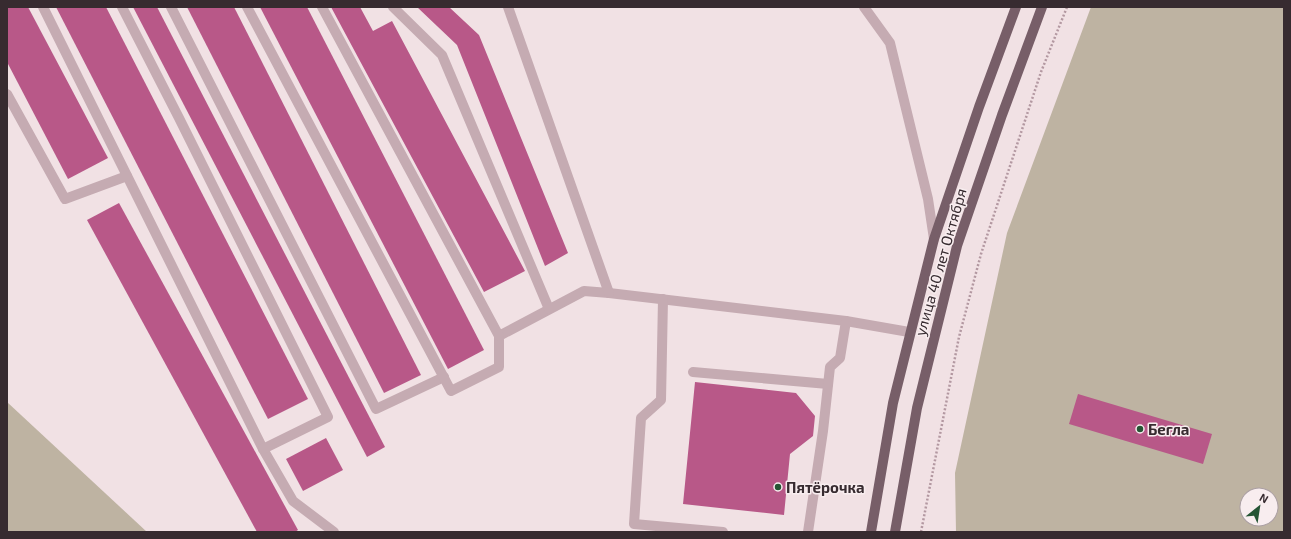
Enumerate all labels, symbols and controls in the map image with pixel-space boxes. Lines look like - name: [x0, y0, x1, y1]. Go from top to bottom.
- street label: улица 40 лет Октября: [910, 186, 971, 338]
- place label: Бегла: [1148, 420, 1189, 438]
- marker: Бегла: [1135, 424, 1145, 434]
- place label: Пятёрочка: [786, 478, 865, 496]
- marker: Пятёрочка: [773, 482, 783, 492]
- north arrow: [1239, 487, 1279, 527]
- text: N: [1258, 490, 1271, 506]

